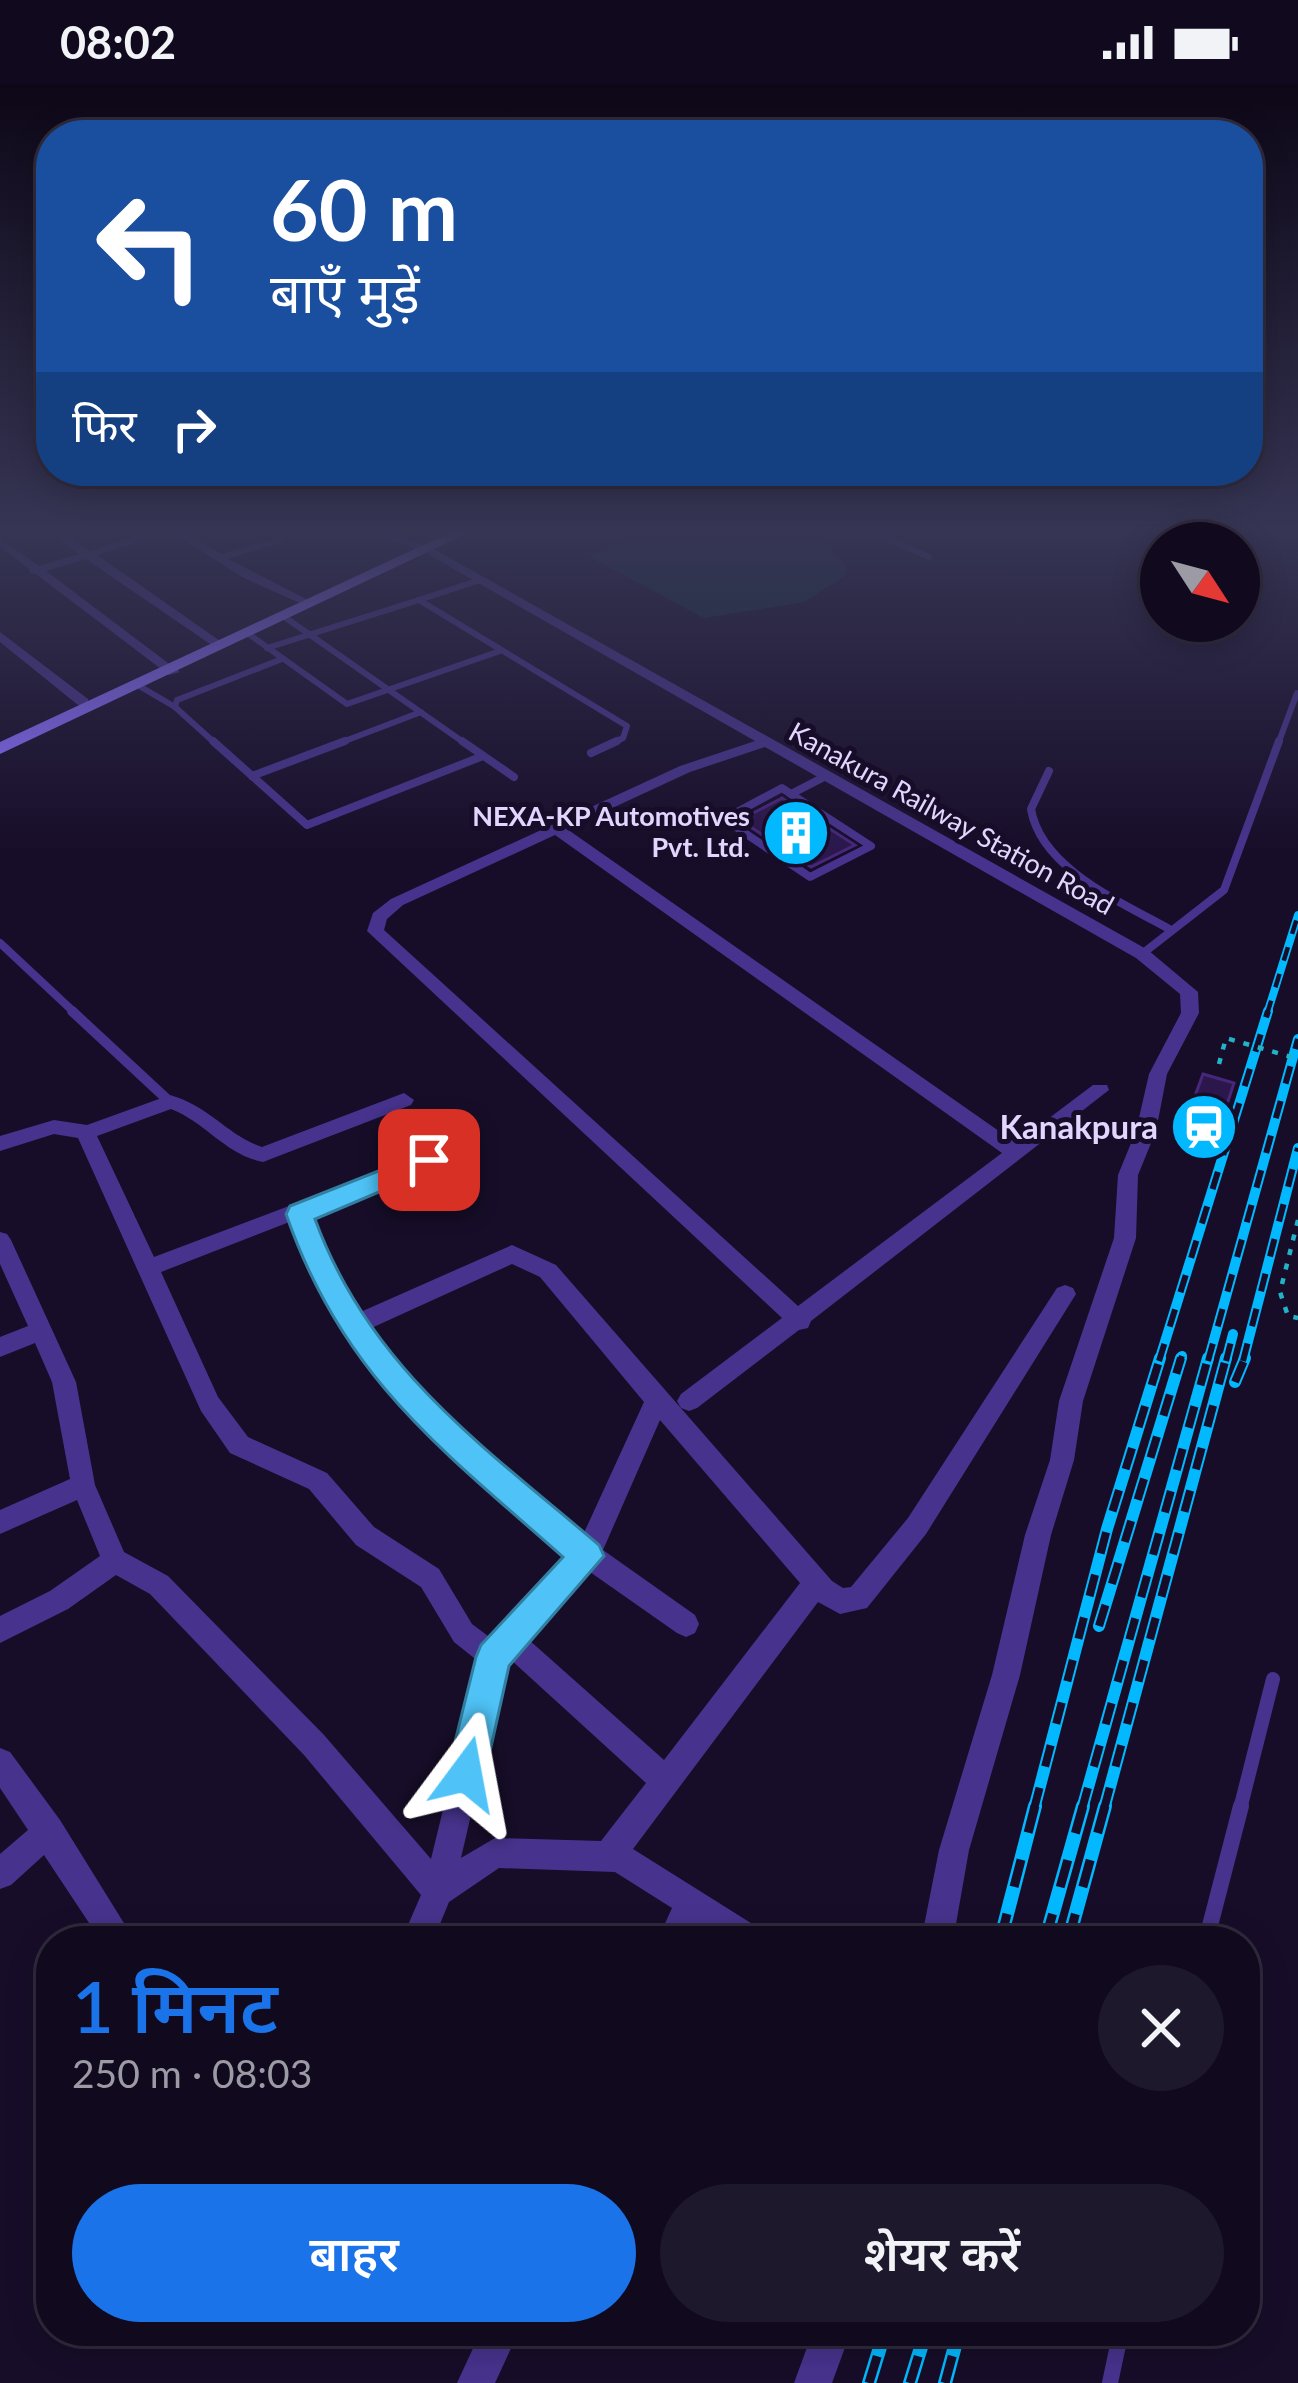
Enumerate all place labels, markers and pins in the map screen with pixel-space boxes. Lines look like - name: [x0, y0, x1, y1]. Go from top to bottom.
- building icon: NEXA-KP Automotives Pvt. Ltd.: [761, 798, 831, 868]
- place label: NEXA-KP Automotives Pvt. Ltd.: [472, 799, 750, 863]
- station icon: Kanakpura: [1169, 1092, 1239, 1162]
- place label: Kanakpura: [999, 1106, 1158, 1146]
- pin: [378, 1109, 480, 1211]

